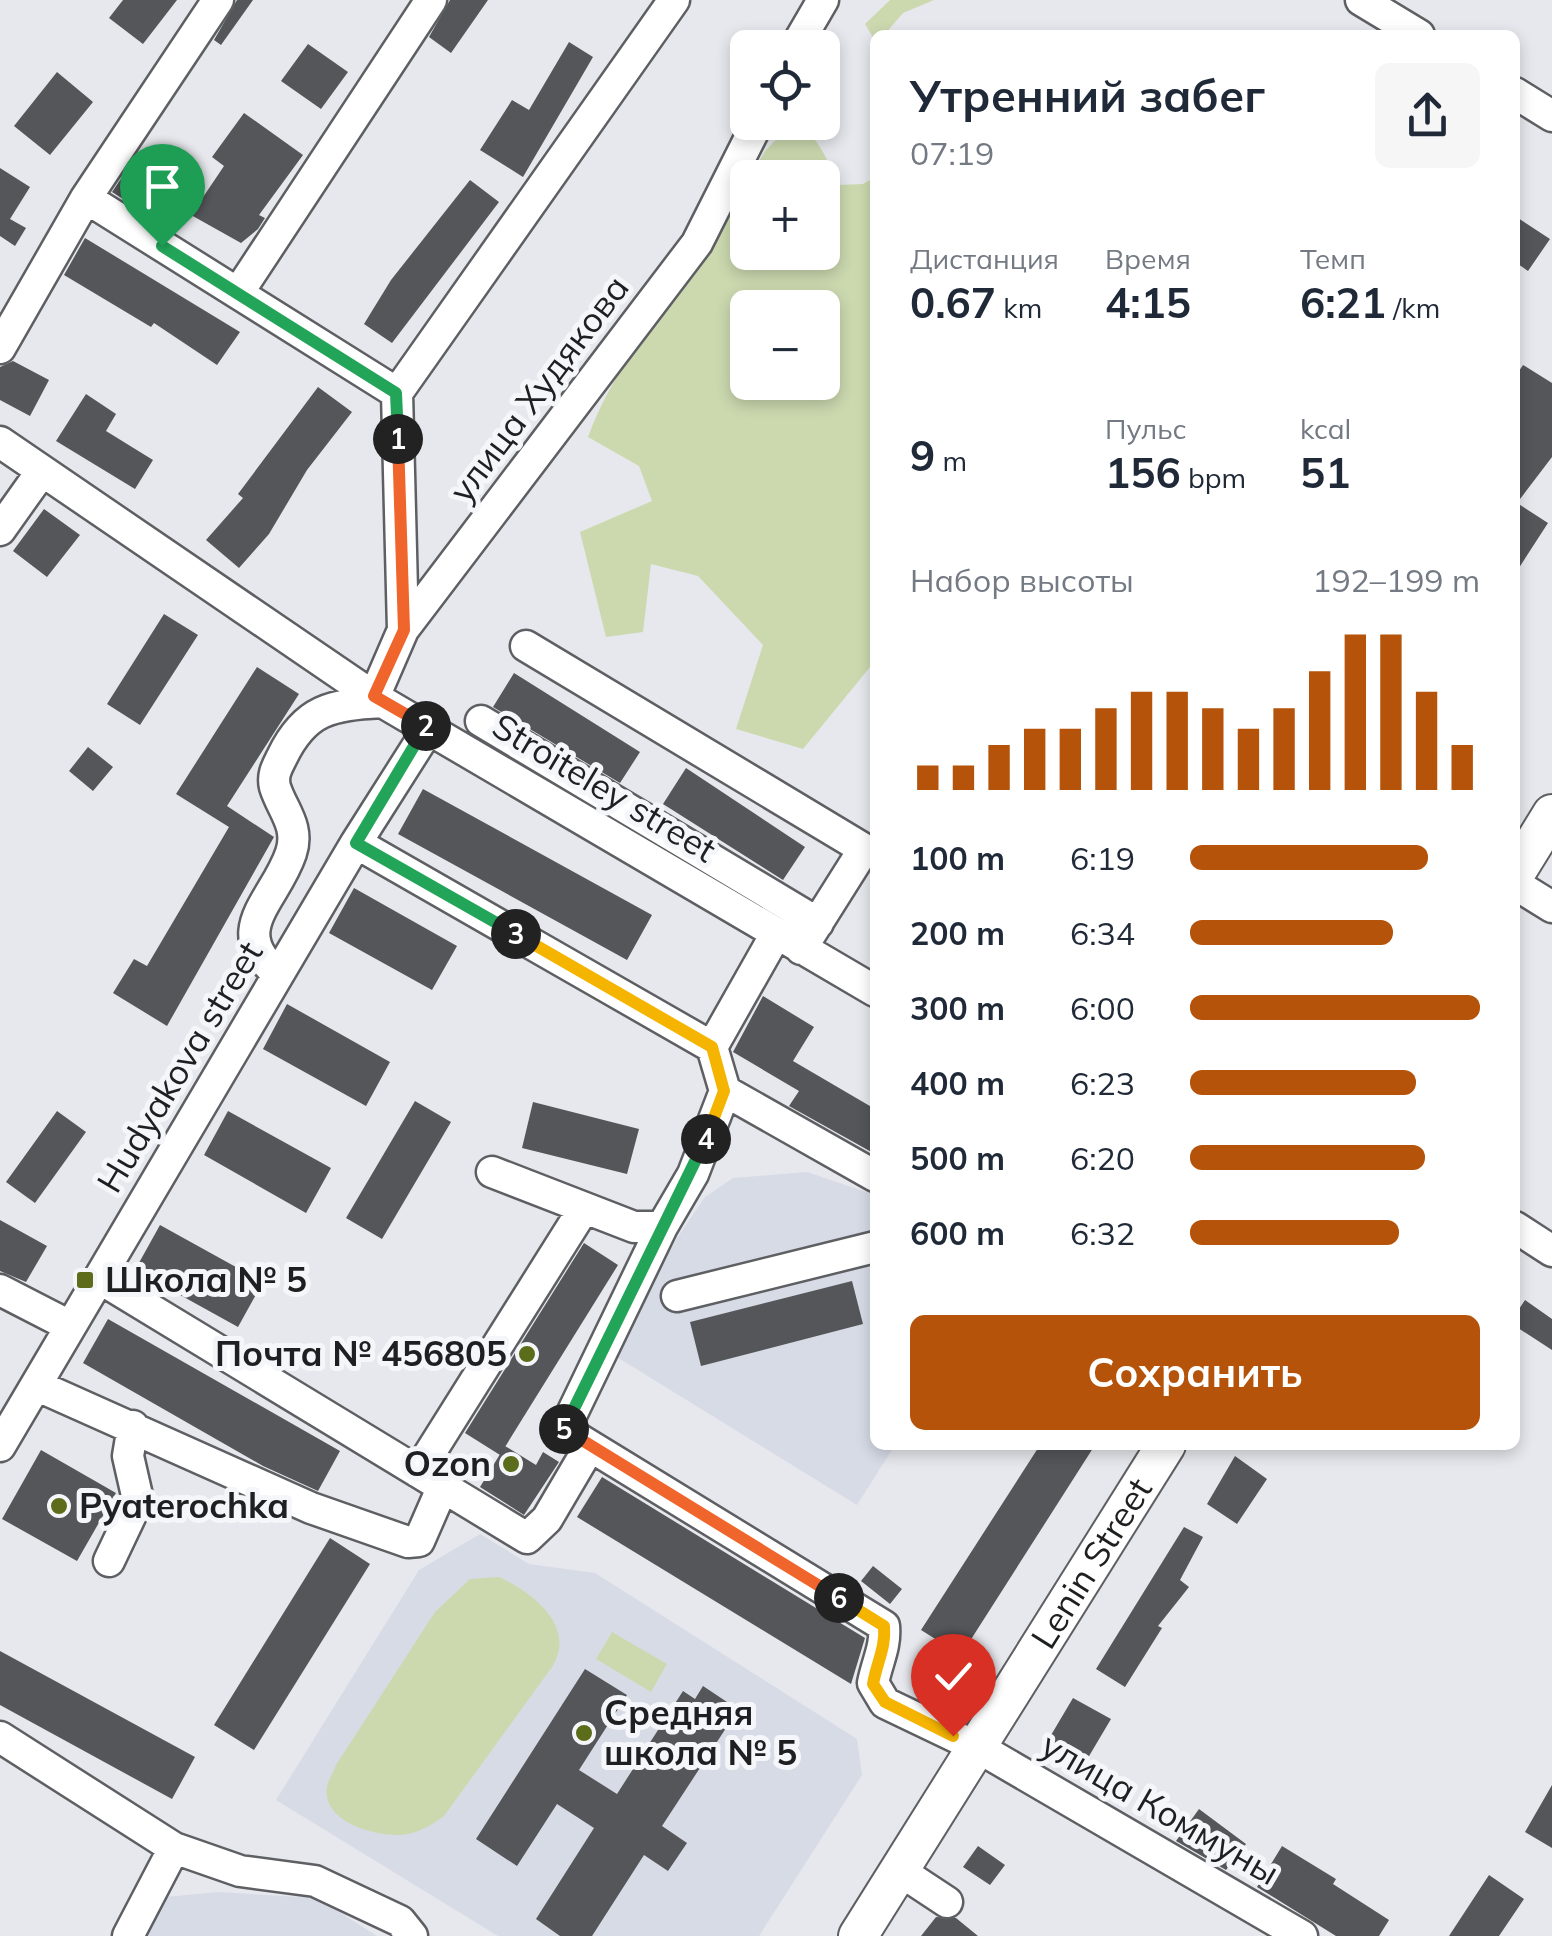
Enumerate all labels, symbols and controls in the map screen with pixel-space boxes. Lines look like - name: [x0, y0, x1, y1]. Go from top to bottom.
- map controls: [730, 30, 840, 400]
- button: locate: [730, 30, 840, 140]
- button: share: [1375, 63, 1480, 168]
- text: Утренний забег: [910, 67, 1265, 123]
- text: 07:19: [910, 133, 994, 173]
- pin: [120, 144, 205, 247]
- icon: arrive: [135, 159, 190, 214]
- button: +: [730, 160, 840, 270]
- text: Дистанция: [910, 241, 1059, 276]
- text: Время: [1105, 241, 1191, 276]
- text: Темп: [1300, 241, 1366, 276]
- street label: улица Худякова: [439, 266, 638, 510]
- text: 0.67: [910, 276, 996, 329]
- text: 4:15: [1105, 276, 1191, 329]
- text: 6:21: [1300, 276, 1386, 329]
- button: −: [730, 290, 840, 400]
- text: km: [996, 290, 1042, 325]
- text: /km: [1386, 290, 1440, 325]
- text: Пульс: [1105, 411, 1187, 446]
- text: kcal: [1300, 411, 1351, 446]
- pin: 1: [373, 414, 423, 464]
- text: 1: [390, 421, 406, 456]
- text: 9: [910, 429, 935, 482]
- text: m: [935, 443, 967, 478]
- text: 156: [1105, 446, 1181, 499]
- text: 51: [1300, 446, 1350, 499]
- text: bpm: [1181, 460, 1246, 495]
- text: Набор высоты: [910, 560, 1134, 600]
- text: 192–199 m: [1312, 560, 1480, 600]
- pin: 2: [401, 701, 451, 751]
- street label: Stroiteley street: [485, 703, 724, 871]
- text: 2: [418, 708, 434, 743]
- text: 100 m: [910, 838, 1005, 878]
- text: 6:19: [1070, 838, 1135, 878]
- pin: 3: [491, 909, 541, 959]
- text: 200 m: [910, 913, 1005, 953]
- text: 6:34: [1070, 913, 1135, 953]
- text: 3: [508, 916, 524, 951]
- street label: Hudyakova street: [87, 933, 271, 1200]
- text: 300 m: [910, 988, 1005, 1028]
- text: 6:00: [1070, 988, 1135, 1028]
- text: 400 m: [910, 1063, 1005, 1103]
- text: 6:23: [1070, 1063, 1135, 1103]
- pin: 4: [681, 1114, 731, 1164]
- text: 4: [698, 1121, 714, 1156]
- text: 500 m: [910, 1138, 1005, 1178]
- text: 6:20: [1070, 1138, 1135, 1178]
- text: 600 m: [910, 1213, 1005, 1253]
- text: 6:32: [1070, 1213, 1135, 1253]
- place label: Школа № 5: [105, 1257, 307, 1301]
- marker: Школа № 5: [74, 1269, 96, 1291]
- button: Сохранить: [910, 1315, 1480, 1430]
- place label: Почта № 456805: [215, 1331, 507, 1375]
- marker: Почта № 456805: [516, 1343, 538, 1365]
- pin: 5: [539, 1404, 589, 1454]
- text: 5: [556, 1411, 572, 1446]
- place label: Ozon: [404, 1441, 491, 1485]
- marker: Ozon: [500, 1453, 522, 1475]
- street label: Lenin Street: [1021, 1469, 1161, 1656]
- place label: Pyaterochka: [79, 1483, 289, 1527]
- marker: Pyaterochka: [48, 1495, 70, 1517]
- pin: 6: [814, 1573, 864, 1623]
- text: 6: [831, 1580, 847, 1615]
- pin: [911, 1634, 996, 1737]
- icon: check: [926, 1649, 981, 1704]
- place label: Средняя школа № 5: [604, 1690, 797, 1774]
- marker: Средняя школа № 5: [573, 1722, 595, 1744]
- street label: улица Коммуны: [1034, 1722, 1287, 1894]

